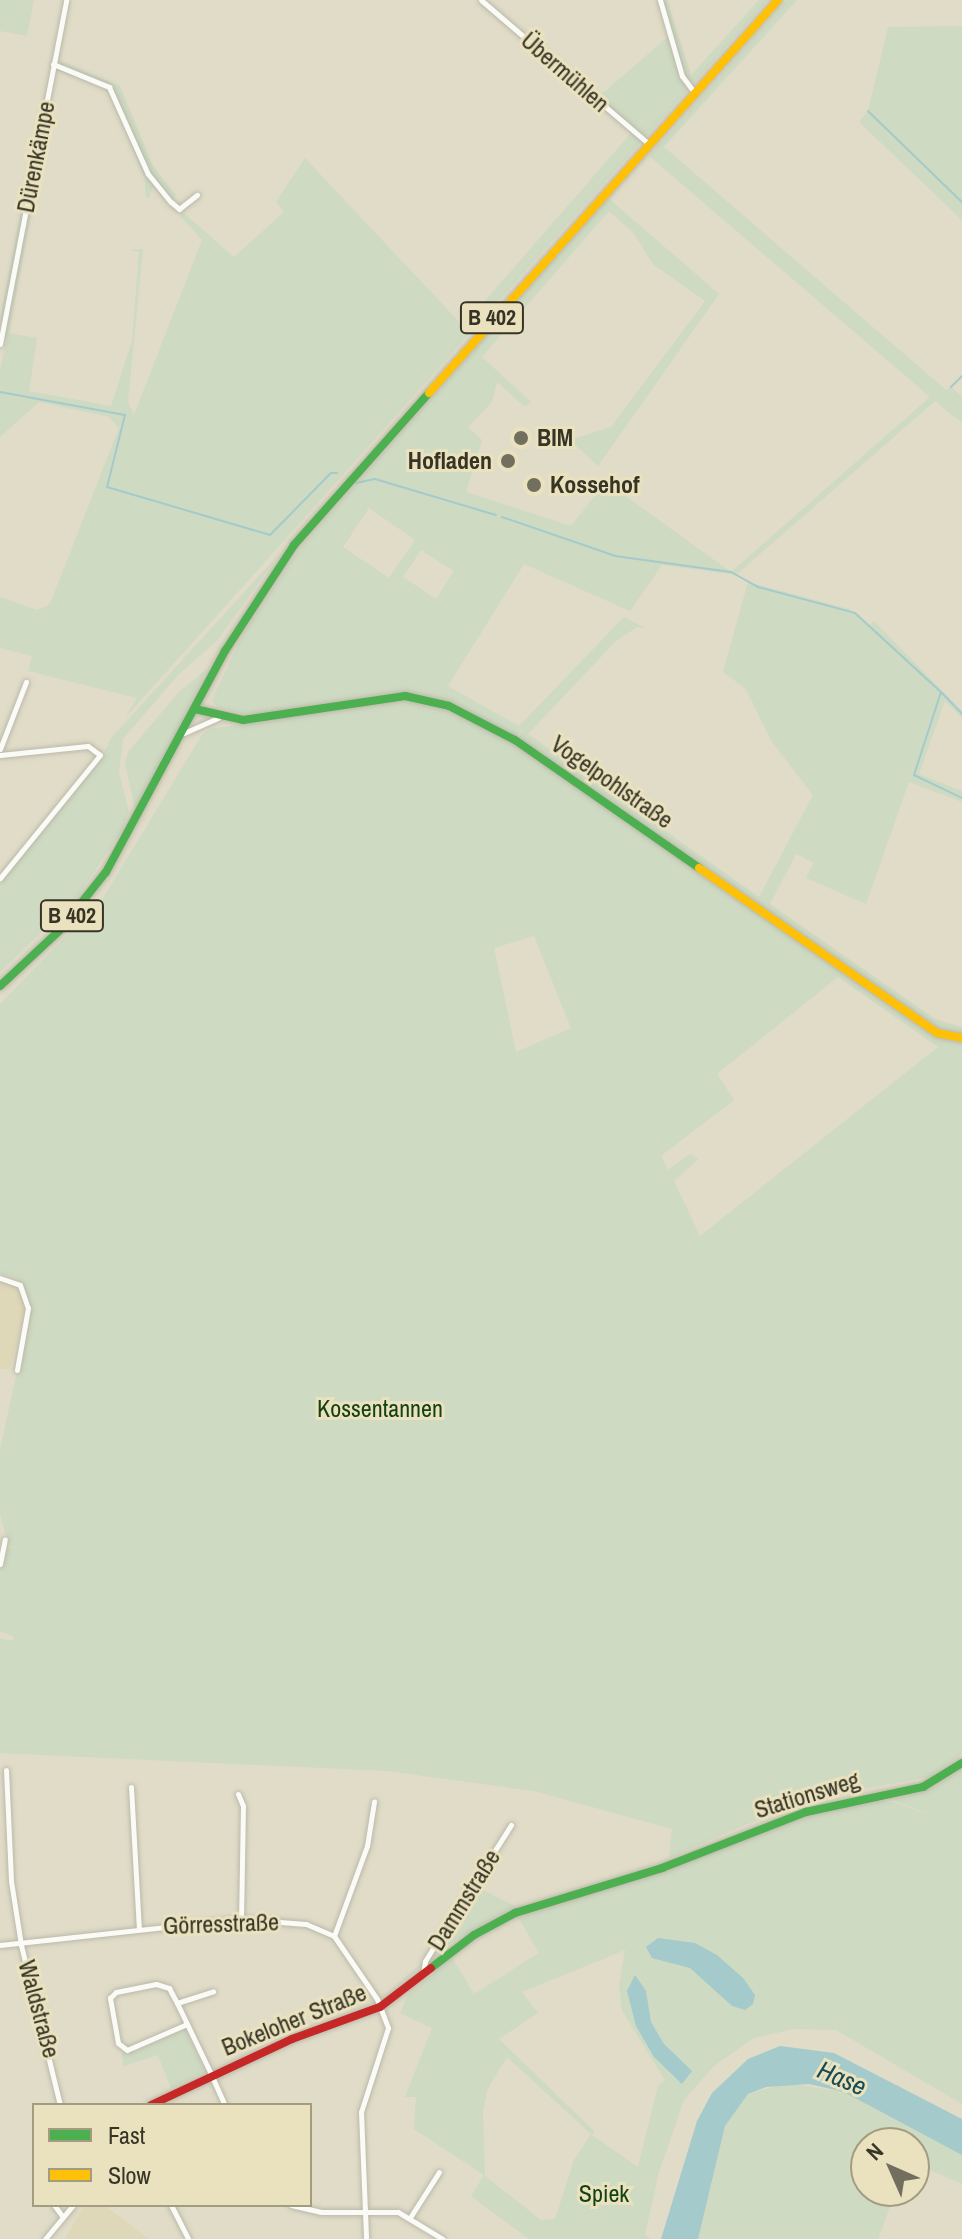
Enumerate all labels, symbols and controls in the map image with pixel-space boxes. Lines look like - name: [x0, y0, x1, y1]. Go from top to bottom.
- street label: Übermühlen: [515, 26, 615, 118]
- street label: Dürenkämpe: [11, 99, 61, 215]
- road number: B 402: [458, 300, 526, 336]
- place label: BIM: [537, 424, 573, 452]
- marker: BIM: [512, 429, 530, 447]
- place label: Hofladen: [408, 447, 492, 475]
- marker: Hofladen: [499, 452, 517, 470]
- place label: Kossehof: [550, 471, 640, 499]
- marker: Kossehof: [525, 476, 543, 494]
- street label: Vogelpohlstraße: [545, 729, 679, 835]
- road number: B 402: [38, 898, 106, 934]
- park label: Kossentannen: [317, 1395, 443, 1423]
- street label: Stationsweg: [751, 1765, 863, 1825]
- street label: Dammstraße: [422, 1844, 506, 1956]
- street label: Görresstraße: [163, 1908, 279, 1940]
- street label: Waldstraße: [12, 1957, 66, 2061]
- street label: Bokeloher Straße: [218, 1978, 370, 2062]
- water label: Hase: [813, 2054, 871, 2102]
- legend: [32, 2103, 312, 2207]
- text: Fast: [108, 2119, 145, 2151]
- north arrow: [850, 2127, 930, 2207]
- text: N: [859, 2136, 890, 2167]
- text: Slow: [108, 2159, 151, 2191]
- park label: Spiek: [579, 2180, 629, 2208]

